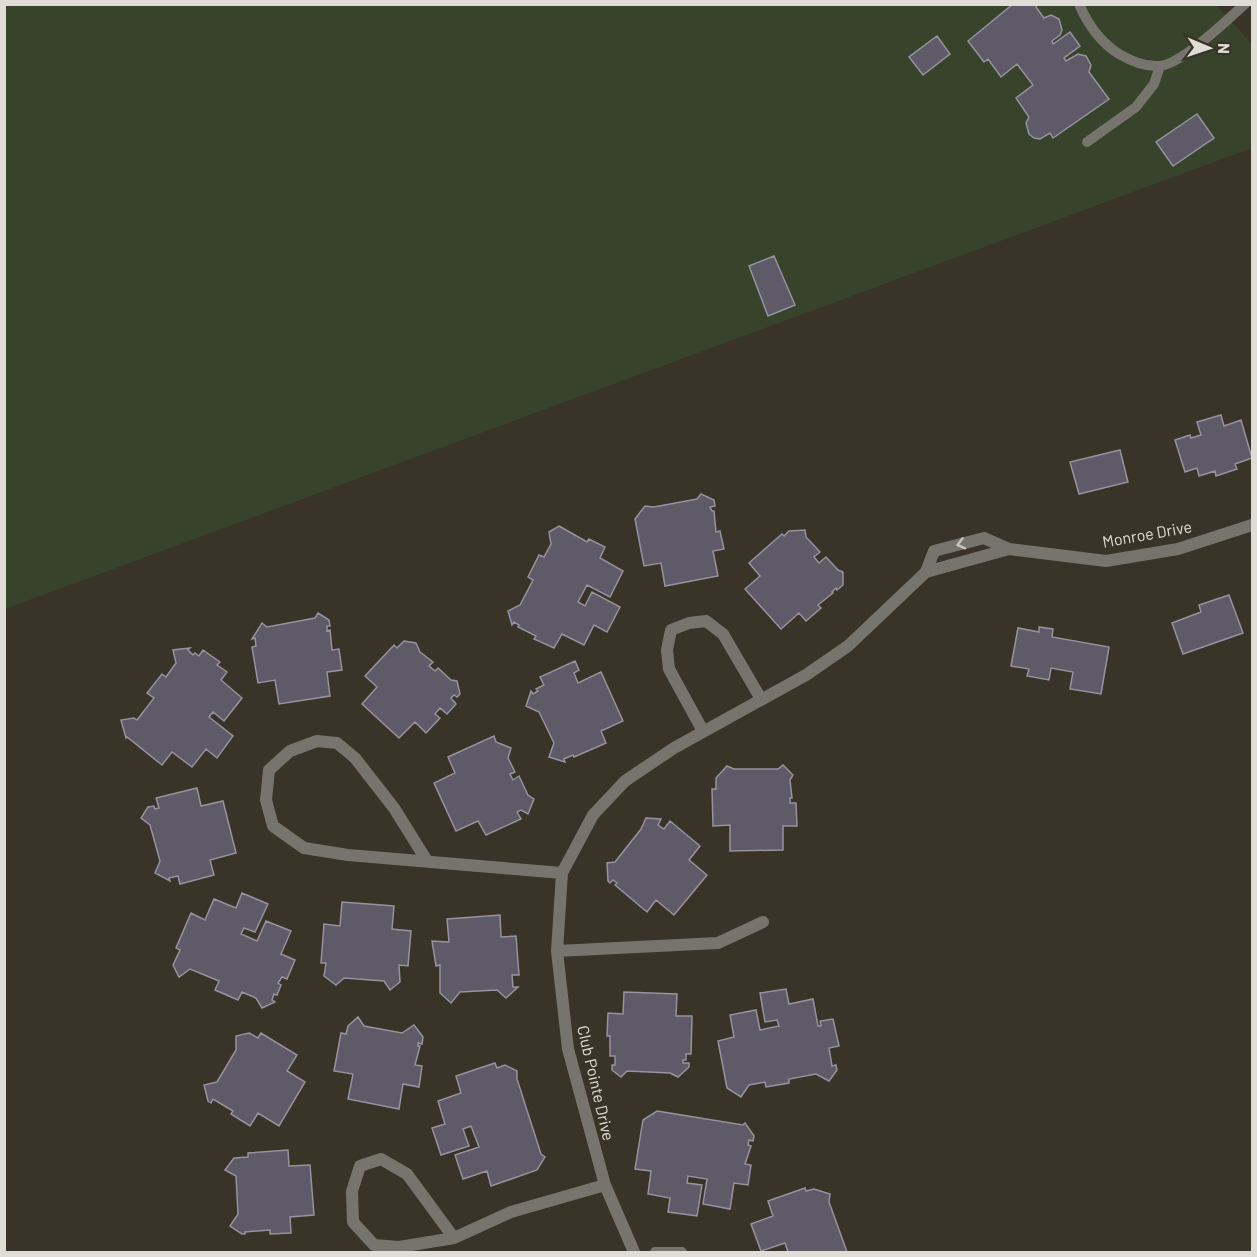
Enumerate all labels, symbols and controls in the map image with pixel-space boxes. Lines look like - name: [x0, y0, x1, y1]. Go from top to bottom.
- north arrow: [1179, 18, 1239, 78]
- text: N: [1215, 43, 1234, 54]
- street label: Monroe Drive: [1101, 516, 1193, 551]
- one-way arrow: [956, 536, 966, 549]
- street label: Club Pointe Drive: [574, 1024, 619, 1142]

